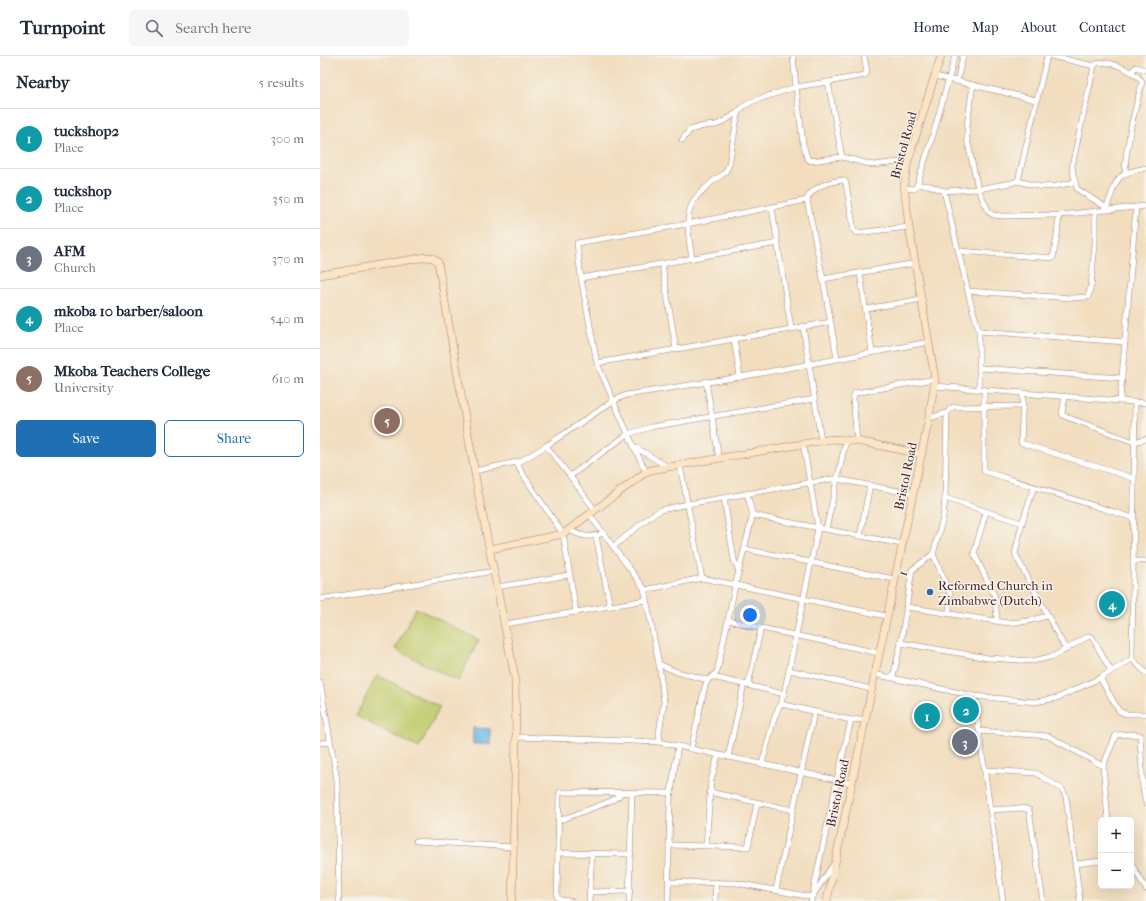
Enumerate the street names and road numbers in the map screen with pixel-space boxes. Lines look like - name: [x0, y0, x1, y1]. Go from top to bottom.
- street label: Bristol Road: [887, 109, 920, 180]
- street label: Bristol Road: [891, 440, 920, 511]
- street label: 1: [895, 569, 910, 578]
- street label: Bristol Road: [823, 757, 852, 828]

